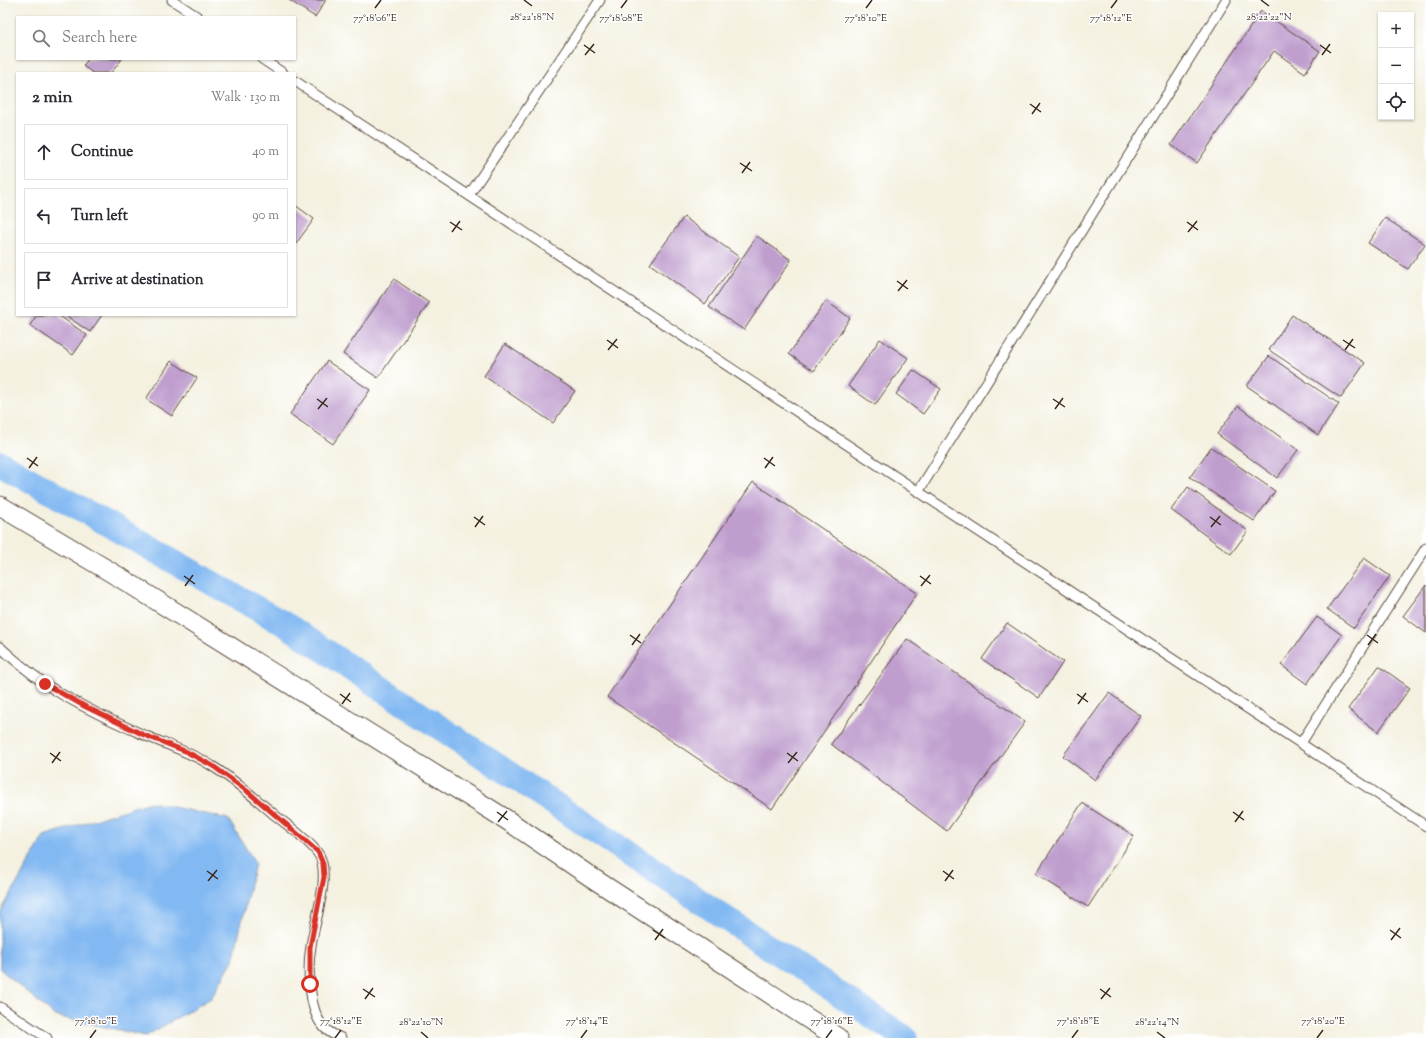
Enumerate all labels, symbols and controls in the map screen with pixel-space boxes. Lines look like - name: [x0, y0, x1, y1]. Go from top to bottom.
- text: 28°22'18"N: [510, 10, 554, 25]
- text: 28°22'22"N: [1246, 10, 1292, 25]
- text: 77°18'06"E: [353, 11, 397, 26]
- text: 77°18'08"E: [599, 11, 643, 26]
- text: 77°18'10"E: [845, 11, 887, 26]
- text: 77°18'12"E: [1090, 11, 1132, 26]
- map controls: [1378, 12, 1414, 120]
- button: +: [1378, 12, 1414, 48]
- search box: [16, 16, 296, 60]
- icon: search: [30, 27, 52, 49]
- text: Search here: [62, 28, 137, 49]
- button: −: [1378, 48, 1414, 84]
- button: locate: [1378, 84, 1414, 120]
- text: 2 min: [32, 86, 73, 110]
- text: Walk · 130 m: [211, 89, 280, 107]
- icon: ahead: [33, 141, 55, 163]
- text: Continue: [71, 142, 133, 163]
- text: 40 m: [252, 143, 279, 161]
- icon: left: [33, 205, 55, 227]
- text: Turn left: [71, 206, 128, 227]
- text: 90 m: [252, 207, 279, 225]
- icon: arrive: [33, 269, 55, 291]
- text: Arrive at destination: [71, 270, 204, 291]
- route end: [36, 675, 54, 693]
- route start: [301, 975, 319, 993]
- text: 77°18'10"E: [75, 1014, 117, 1029]
- text: 77°18'12"E: [320, 1014, 362, 1029]
- text: 77°18'14"E: [566, 1014, 608, 1029]
- text: 77°18'16"E: [811, 1014, 853, 1029]
- text: 77°18'18"E: [1057, 1014, 1099, 1029]
- text: 77°18'20"E: [1301, 1014, 1345, 1029]
- text: 28°22'10"N: [399, 1015, 443, 1030]
- text: 28°22'14"N: [1135, 1015, 1179, 1030]

